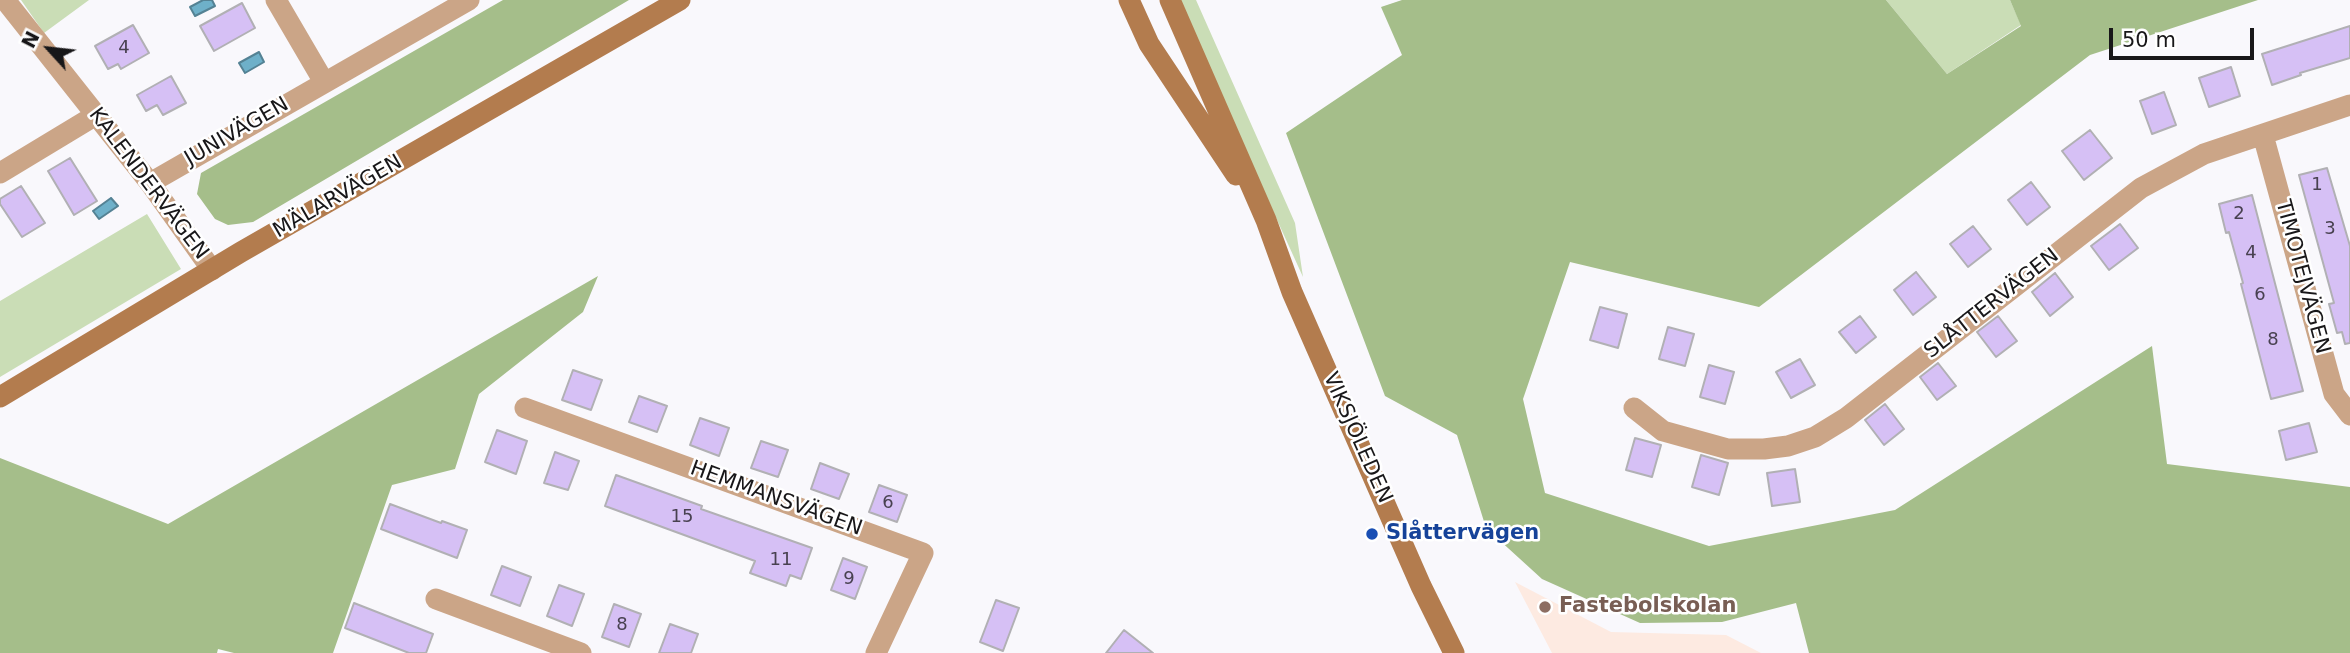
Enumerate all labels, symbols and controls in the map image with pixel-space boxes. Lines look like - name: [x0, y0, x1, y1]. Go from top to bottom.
- north arrow: [14, 14, 84, 84]
- scale bar: [2112, 14, 2257, 58]
- text: N: [17, 27, 44, 52]
- text: 50 m: [2122, 28, 2176, 52]
- house number: 4: [118, 37, 130, 59]
- street label: JUNIVÄGEN: [181, 92, 293, 172]
- street label: KALENDERVÄGEN: [83, 103, 213, 265]
- street label: MÄLARVÄGEN: [269, 150, 407, 244]
- house number: 1: [2311, 174, 2323, 196]
- street label: TIMOTEJVÄGEN: [2269, 197, 2335, 357]
- house number: 2: [2233, 203, 2245, 225]
- house number: 3: [2324, 218, 2336, 240]
- house number: 4: [2245, 242, 2257, 264]
- street label: SLÅTTERVÄGEN: [1920, 244, 2064, 364]
- house number: 6: [2254, 284, 2266, 306]
- house number: 8: [2267, 329, 2279, 351]
- street label: VIKSJÖLEDEN: [1317, 369, 1397, 507]
- street label: HEMMANSVÄGEN: [687, 456, 865, 542]
- house number: 6: [882, 492, 894, 514]
- house number: 15: [671, 506, 693, 528]
- place label: Slåttervägen: [1386, 521, 1539, 547]
- marker: Slåttervägen: [1364, 526, 1380, 542]
- house number: 11: [770, 549, 792, 571]
- house number: 9: [843, 568, 855, 590]
- place label: Fastebolskolan: [1559, 594, 1736, 620]
- marker: Fastebolskolan: [1537, 599, 1553, 615]
- house number: 8: [616, 614, 628, 636]

